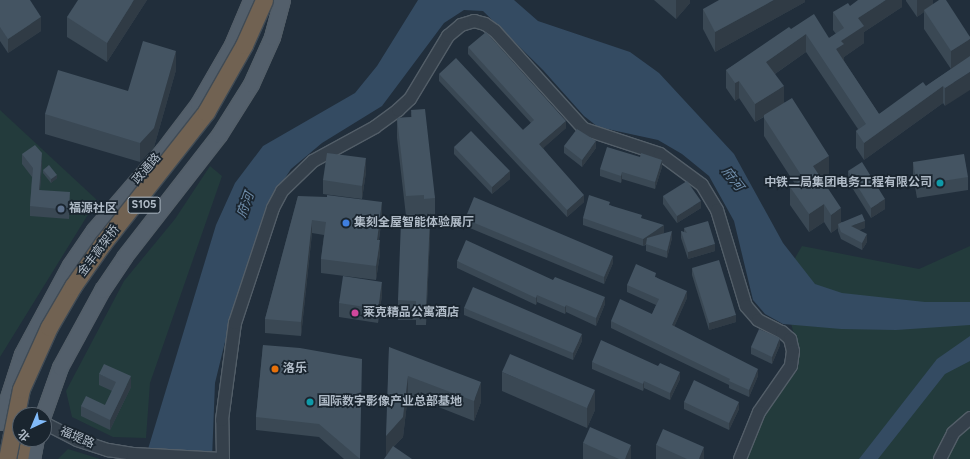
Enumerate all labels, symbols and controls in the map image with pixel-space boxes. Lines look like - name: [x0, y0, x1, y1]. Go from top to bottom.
- street label: 政通路: [130, 151, 164, 187]
- water label: 府河: [718, 164, 746, 194]
- place label: 中铁二局集团电务工程有限公司: [764, 176, 932, 190]
- marker: 中铁二局集团电务工程有限公司: [935, 178, 945, 188]
- water label: 府河: [234, 190, 258, 220]
- road number: S105: [127, 196, 161, 214]
- place label: 福源社区: [69, 202, 117, 216]
- marker: 福源社区: [56, 204, 66, 214]
- place label: 集刻全屋智能体验展厅: [354, 216, 474, 230]
- marker: 集刻全屋智能体验展厅: [341, 218, 351, 228]
- street label: 金丰高架桥: [75, 223, 123, 279]
- place label: 莱克精品公寓酒店: [363, 306, 459, 320]
- marker: 莱克精品公寓酒店: [350, 308, 360, 318]
- place label: 洛乐: [283, 362, 307, 376]
- marker: 洛乐: [270, 364, 280, 374]
- place label: 国际数字影像产业总部基地: [318, 395, 462, 409]
- marker: 国际数字影像产业总部基地: [305, 397, 315, 407]
- north arrow: [12, 407, 52, 447]
- street label: 福堤路: [58, 424, 96, 452]
- text: 北: [16, 427, 32, 444]

